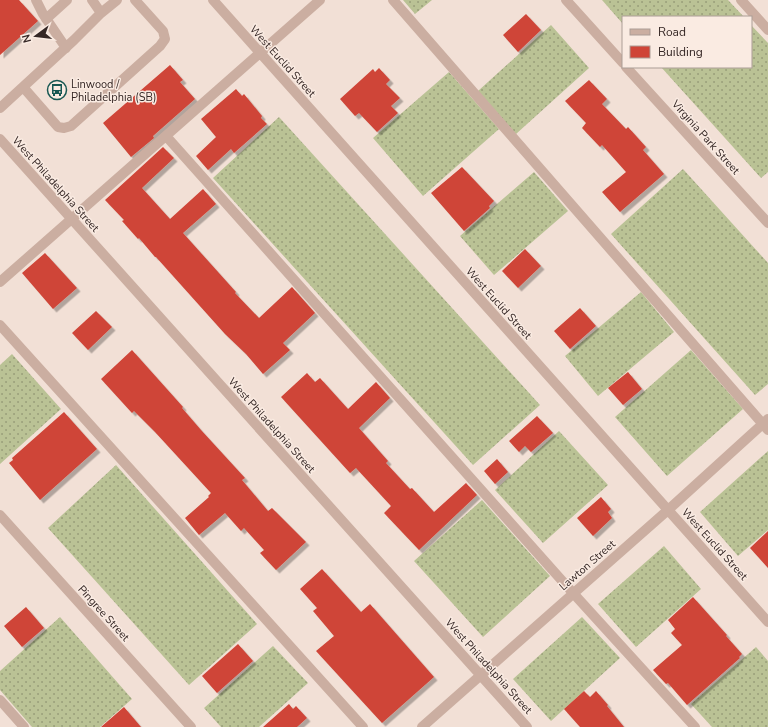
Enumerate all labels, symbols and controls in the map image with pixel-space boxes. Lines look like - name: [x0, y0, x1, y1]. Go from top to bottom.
- north arrow: [16, 16, 56, 56]
- legend: [622, 16, 752, 68]
- street label: West Euclid Street: [246, 22, 319, 101]
- text: Road: [658, 24, 686, 40]
- text: N: [19, 33, 35, 44]
- text: Building: [658, 44, 703, 60]
- place label: Linwood / Philadelphia (SB): [71, 77, 156, 105]
- bus stop icon: Linwood / Philadelphia (SB): [46, 79, 68, 101]
- street label: Virginia Park Street: [668, 96, 743, 178]
- street label: West Philadelphia Street: [9, 133, 103, 235]
- street label: West Euclid Street: [462, 264, 535, 343]
- street label: West Philadelphia Street: [225, 374, 319, 476]
- street label: West Euclid Street: [678, 505, 751, 584]
- street label: Lawton Street: [556, 537, 619, 594]
- street label: Pingree Street: [74, 582, 133, 645]
- street label: West Philadelphia Street: [442, 615, 536, 717]

